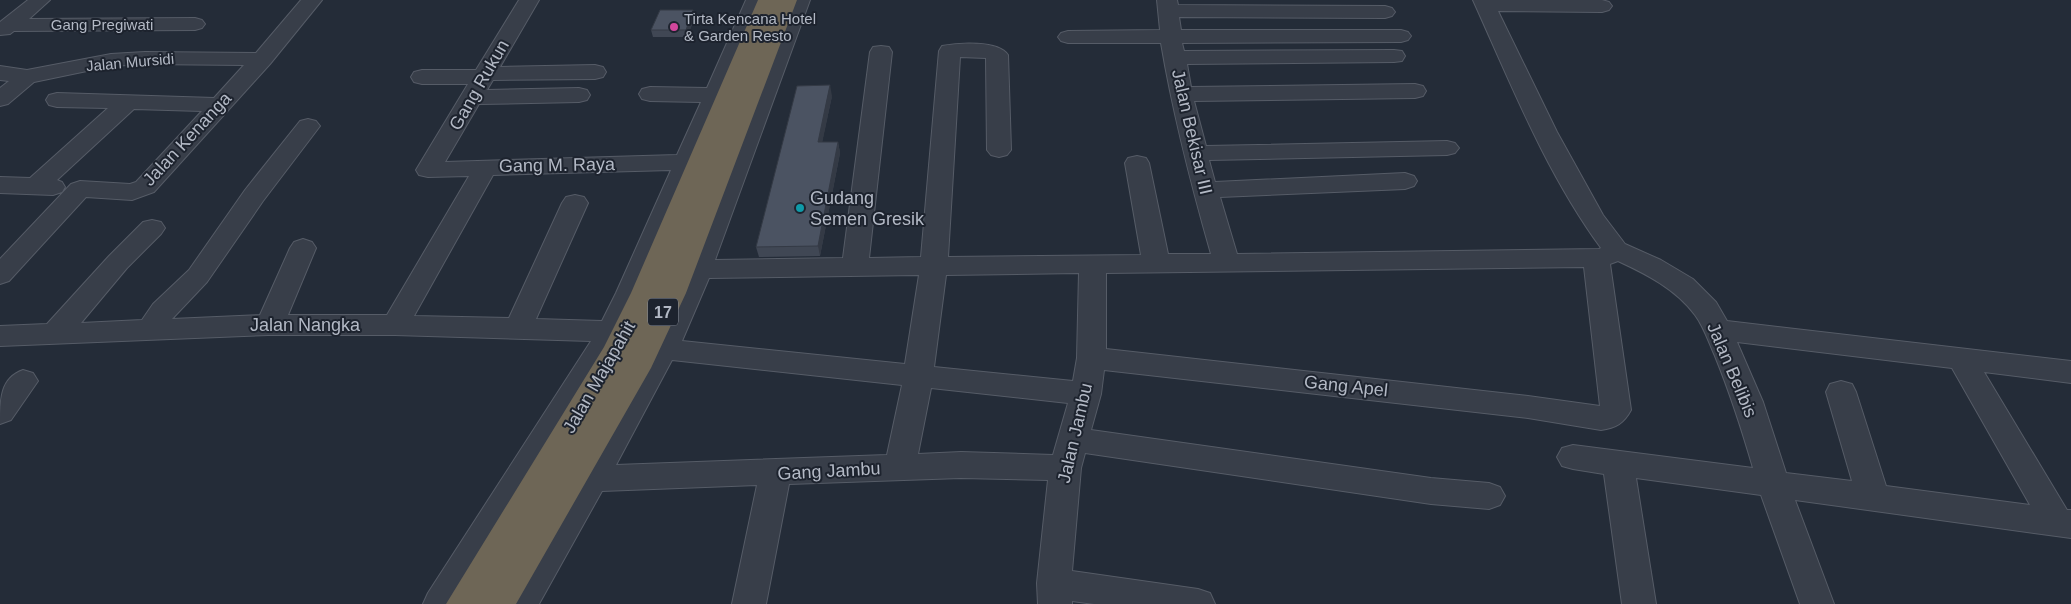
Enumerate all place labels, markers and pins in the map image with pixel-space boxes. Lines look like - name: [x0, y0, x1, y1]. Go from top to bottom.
- place label: Tirta Kencana Hotel & Garden Resto: [684, 10, 816, 44]
- marker: Tirta Kencana Hotel & Garden Resto: [668, 21, 680, 33]
- place label: Gudang Semen Gresik: [810, 188, 925, 229]
- marker: Gudang Semen Gresik: [794, 202, 806, 214]

